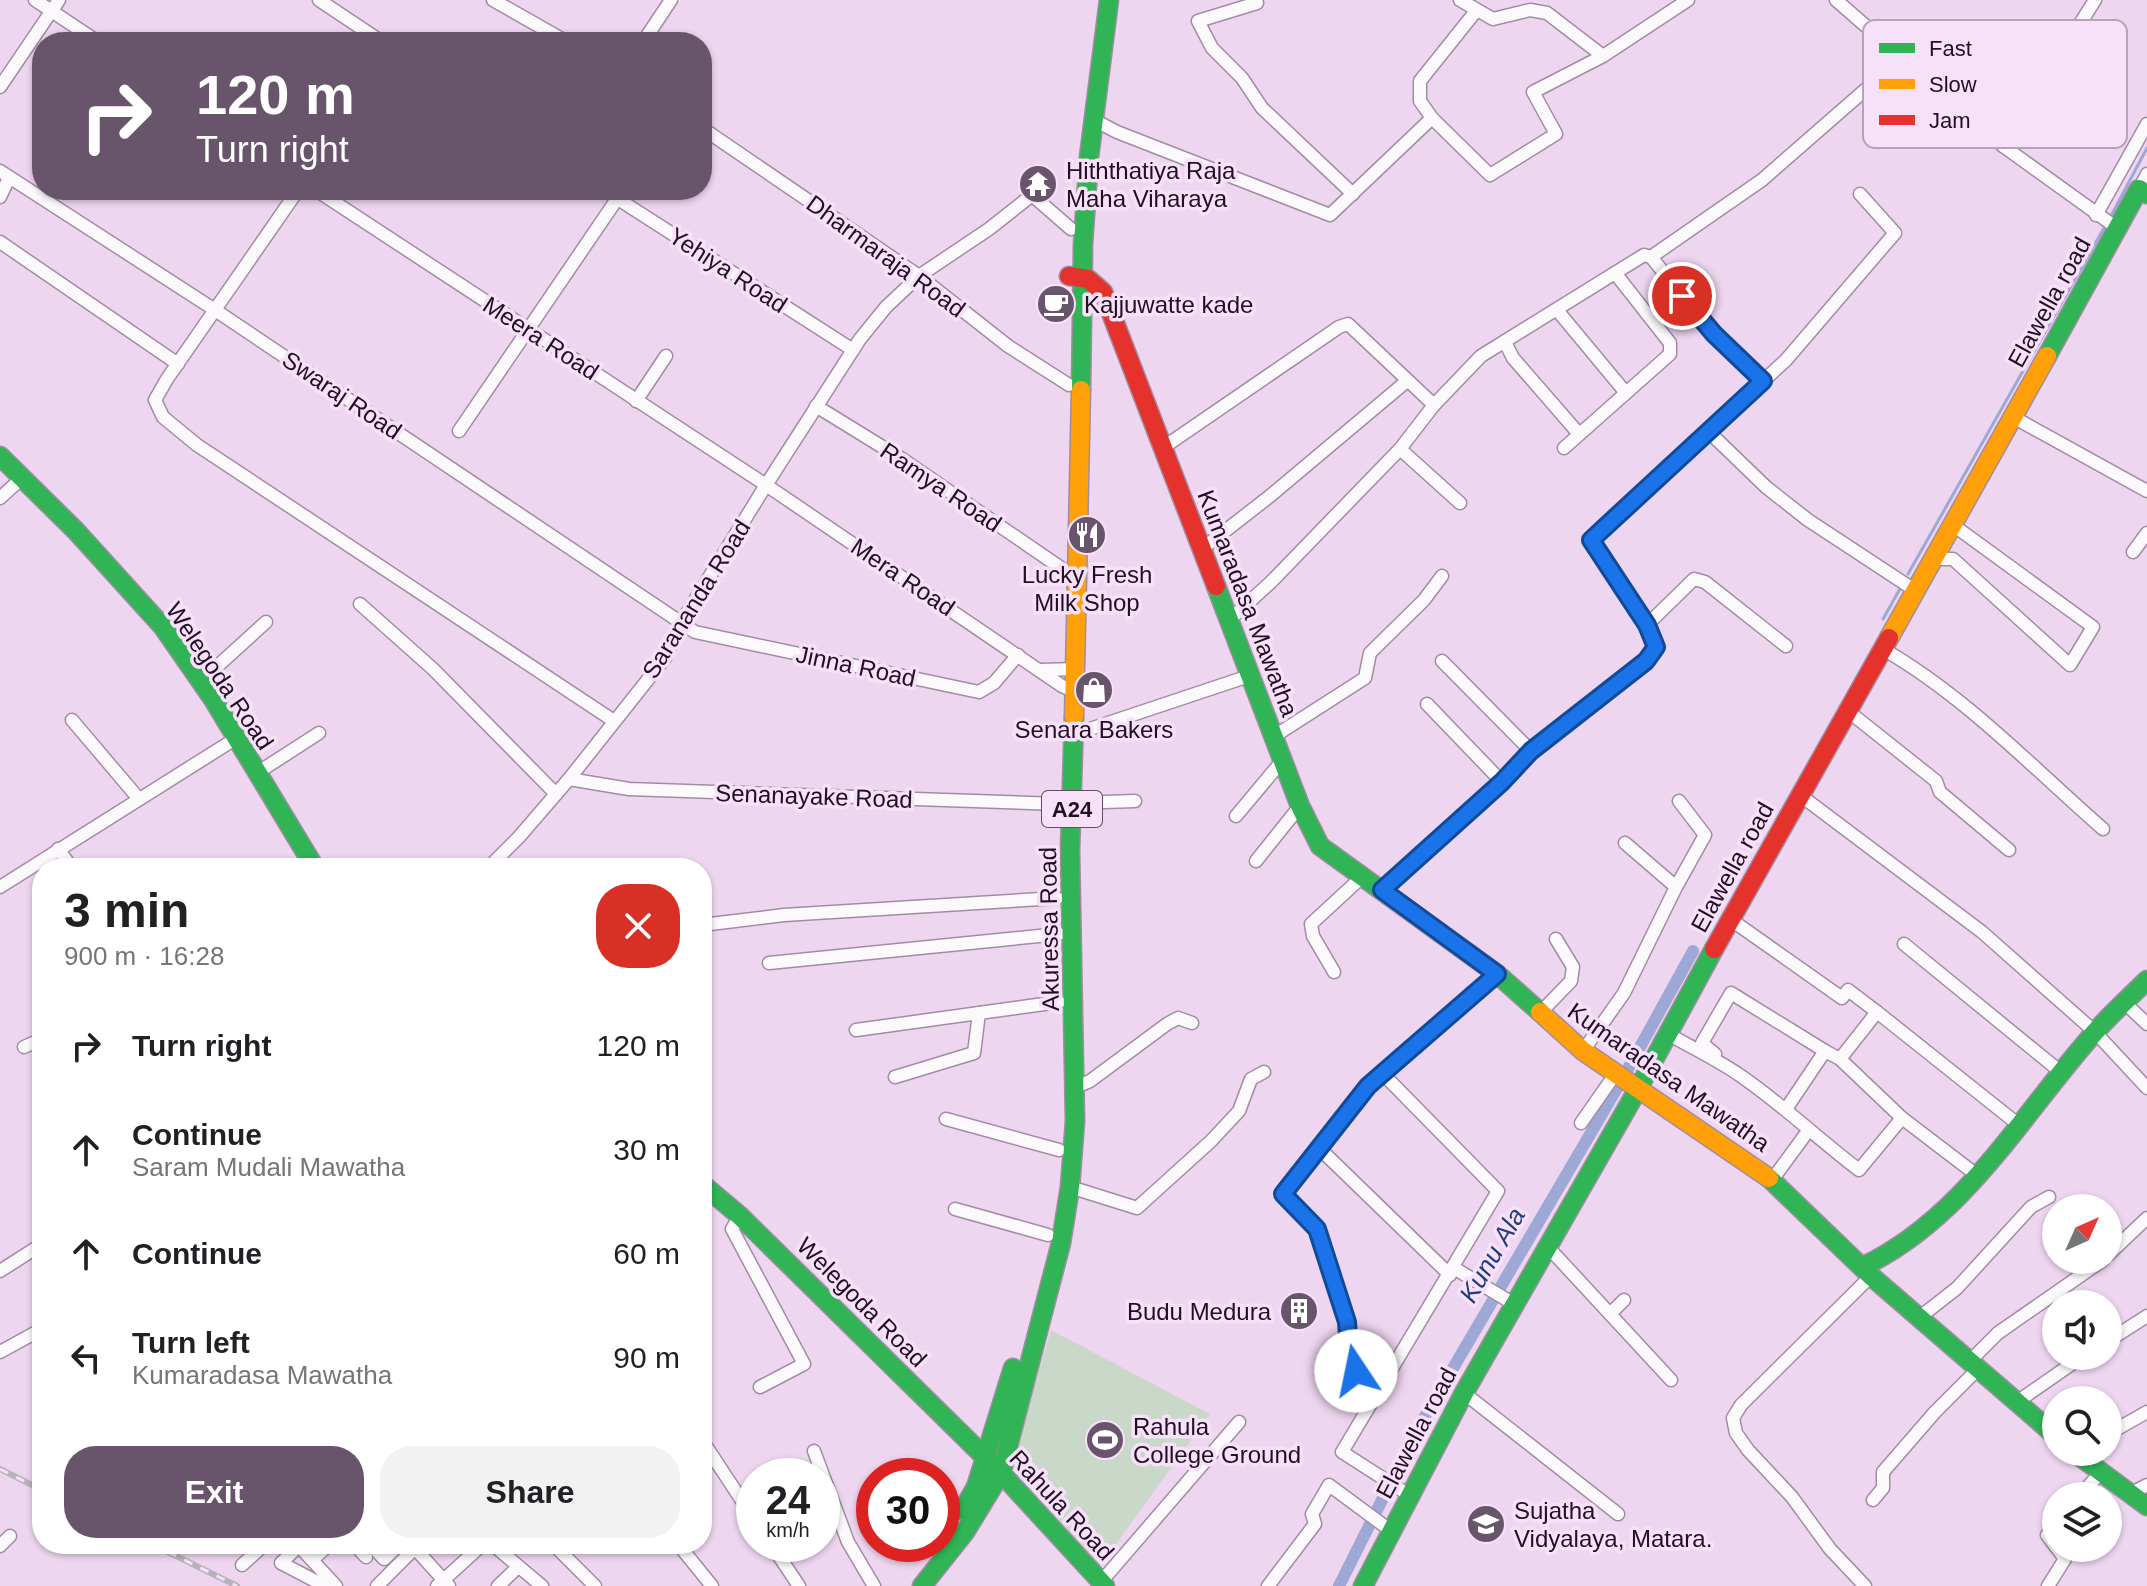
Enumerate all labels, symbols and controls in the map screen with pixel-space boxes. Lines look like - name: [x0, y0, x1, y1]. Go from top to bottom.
- legend: [1863, 20, 2127, 148]
- text: Fast: [1929, 36, 1972, 61]
- text: 120 m: [196, 63, 355, 126]
- icon: right: [64, 64, 168, 168]
- text: Slow: [1929, 72, 1977, 97]
- text: Jam: [1929, 108, 1971, 133]
- text: Turn right: [196, 129, 349, 170]
- place label: Hiththatiya Raja Maha Viharaya: [1066, 157, 1236, 212]
- temple icon: Hiththatiya Raja Maha Viharaya: [1017, 163, 1059, 205]
- street label: Dharmaraja Road: [801, 189, 971, 323]
- street label: Yehiya Road: [664, 222, 792, 318]
- street label: Elawella road: [2002, 232, 2096, 372]
- pin: [1648, 262, 1716, 330]
- icon: arrive: [1660, 274, 1704, 318]
- cafe icon: Kajjuwatte kade: [1035, 283, 1077, 325]
- street label: Meera Road: [478, 291, 604, 385]
- place label: Kajjuwatte kade: [1084, 291, 1253, 318]
- street label: Swaraj Road: [277, 345, 407, 445]
- street label: Ramya Road: [875, 437, 1007, 537]
- street label: Kumaradasa Mawatha: [1192, 486, 1304, 721]
- restaurant icon: Lucky Fresh Milk Shop: [1066, 514, 1108, 556]
- street label: Sarananda Road: [636, 515, 756, 683]
- street label: Mera Road: [846, 533, 960, 621]
- place label: Lucky Fresh Milk Shop: [1022, 561, 1152, 616]
- street label: Welegoda Road: [161, 597, 279, 755]
- street label: Jinna Road: [794, 640, 918, 692]
- shop icon: Senara Bakers: [1073, 669, 1115, 711]
- place label: Senara Bakers: [1015, 716, 1173, 743]
- street label: Senanayake Road: [715, 779, 913, 813]
- road number: A24: [1042, 791, 1102, 827]
- street label: Elawella road: [1685, 797, 1779, 937]
- street label: Akuressa Road: [1034, 847, 1064, 1011]
- text: 3 min: [64, 884, 189, 937]
- button: close: [596, 884, 680, 968]
- text: 900 m · 16:28: [64, 941, 224, 971]
- street label: Kumaradasa Mawatha: [1563, 997, 1776, 1157]
- icon: right: [64, 1024, 108, 1068]
- text: Turn right: [132, 1029, 271, 1062]
- text: 120 m: [597, 1029, 680, 1062]
- text: Continue: [132, 1118, 262, 1151]
- icon: ahead: [64, 1128, 108, 1172]
- text: 30 m: [613, 1133, 680, 1166]
- text: Saram Mudali Mawatha: [132, 1152, 405, 1182]
- north arrow: [2042, 1194, 2122, 1274]
- map controls: [2042, 1194, 2122, 1562]
- water label: Kunu Ala: [1453, 1202, 1531, 1308]
- icon: ahead: [64, 1232, 108, 1276]
- street label: Welegoda Road: [792, 1232, 932, 1372]
- text: Continue: [132, 1237, 262, 1270]
- text: 60 m: [613, 1237, 680, 1270]
- building icon: Budu Medura: [1278, 1290, 1320, 1332]
- button: sound: [2042, 1290, 2122, 1370]
- place label: Budu Medura: [1127, 1298, 1272, 1325]
- text: Turn left: [132, 1326, 250, 1359]
- position arrow: [1314, 1329, 1398, 1413]
- icon: left: [64, 1336, 108, 1380]
- text: 90 m: [613, 1341, 680, 1374]
- text: Kumaradasa Mawatha: [132, 1360, 392, 1390]
- street label: Elawella road: [1370, 1363, 1462, 1503]
- button: search: [2042, 1386, 2122, 1466]
- place label: Rahula College Ground: [1133, 1413, 1301, 1468]
- sports icon: Rahula College Ground: [1084, 1419, 1126, 1461]
- street label: Rahula Road: [1004, 1445, 1120, 1565]
- button: Exit: [64, 1446, 364, 1538]
- button: Share: [380, 1446, 680, 1538]
- speed limit sign: 30: [856, 1458, 960, 1562]
- text: 24: [766, 1478, 810, 1522]
- button: layers: [2042, 1482, 2122, 1562]
- place label: Sujatha Vidyalaya, Matara.: [1514, 1497, 1712, 1552]
- school or university icon: Sujatha Vidyalaya, Matara.: [1465, 1503, 1507, 1545]
- text: km/h: [766, 1519, 810, 1541]

